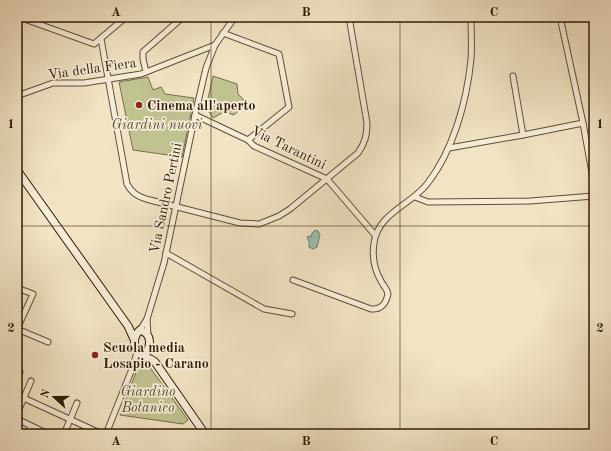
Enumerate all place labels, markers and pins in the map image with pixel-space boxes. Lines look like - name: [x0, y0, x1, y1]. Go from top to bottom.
- place label: Cinema all'aperto: [147, 99, 256, 113]
- marker: Cinema all'aperto: [134, 100, 144, 110]
- place label: Scuola media Losapio - Carano: [103, 341, 209, 371]
- marker: Scuola media Losapio - Carano: [90, 350, 100, 360]

